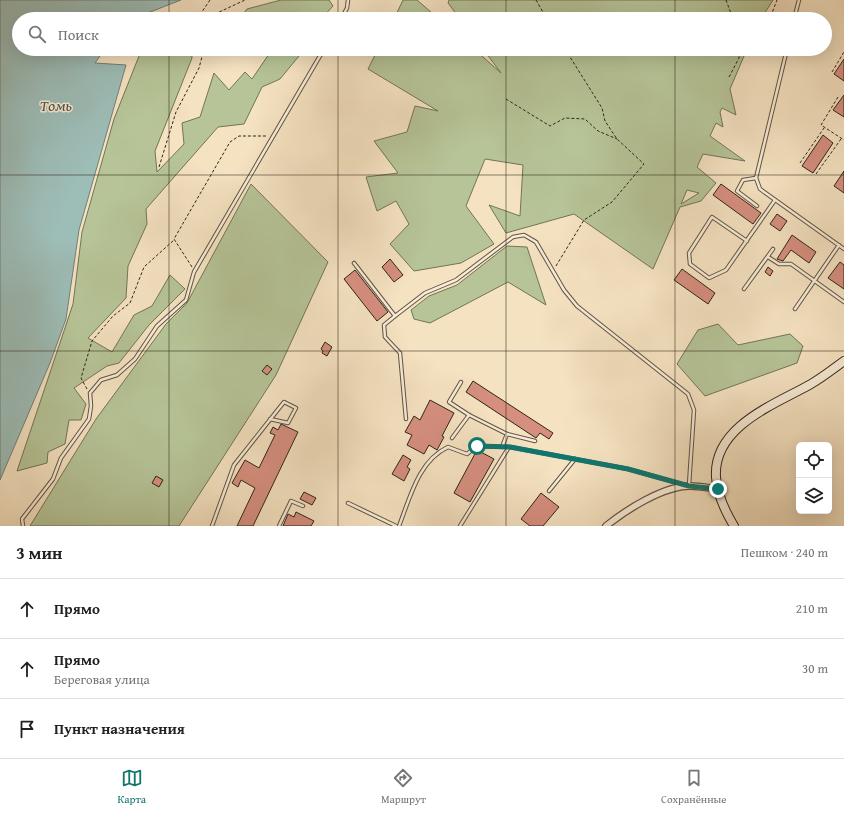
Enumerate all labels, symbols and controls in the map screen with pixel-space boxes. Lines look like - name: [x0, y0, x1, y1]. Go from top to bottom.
- search box: [12, 12, 832, 56]
- icon: search: [26, 23, 48, 45]
- text: Поиск: [58, 24, 99, 45]
- water label: Томь: [40, 93, 73, 117]
- route start: [468, 437, 486, 455]
- map controls: [796, 442, 832, 514]
- button: locate: [796, 442, 832, 478]
- button: layers: [796, 478, 832, 514]
- route end: [709, 480, 727, 498]
- text: 3 мин: [16, 540, 62, 565]
- text: Пешком · 240 m: [741, 543, 828, 562]
- icon: ahead: [16, 598, 38, 620]
- text: Прямо: [54, 598, 100, 619]
- text: 210 m: [796, 599, 828, 618]
- text: Прямо: [54, 649, 100, 670]
- icon: ahead: [16, 658, 38, 680]
- text: 30 m: [802, 659, 828, 678]
- text: Береговая улица: [54, 670, 150, 689]
- icon: arrive: [16, 718, 38, 740]
- text: Пункт назначения: [54, 718, 185, 739]
- tab: Карта: [117, 767, 146, 807]
- tab: Маршрут: [381, 767, 426, 807]
- tab: Сохранённые: [661, 767, 726, 807]

